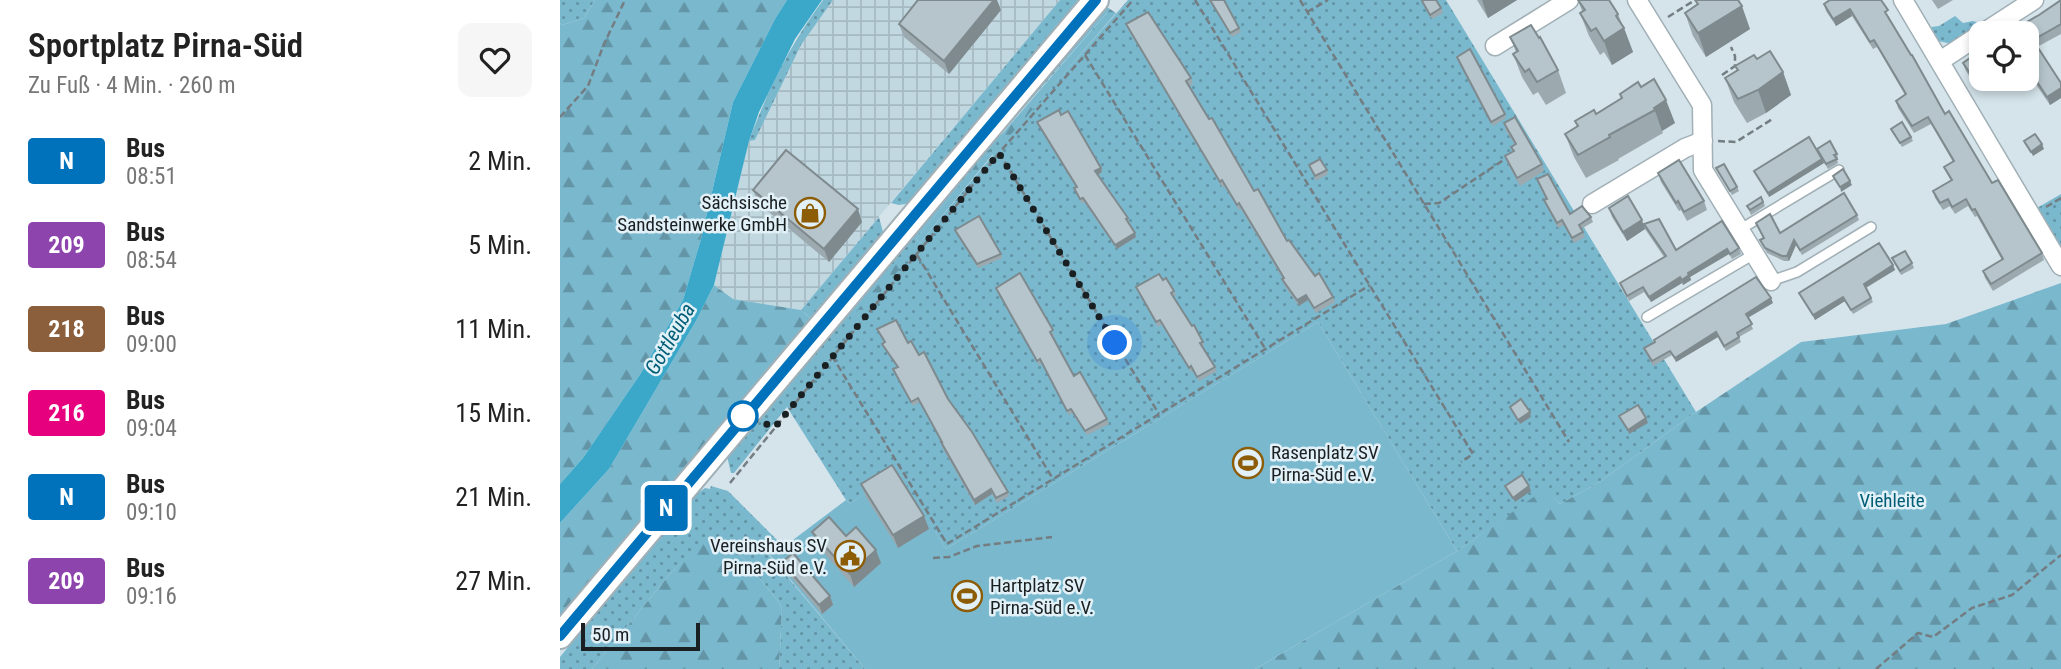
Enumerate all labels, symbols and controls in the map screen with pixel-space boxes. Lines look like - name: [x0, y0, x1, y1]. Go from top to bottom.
- map controls: [1969, 21, 2039, 91]
- button: locate: [1969, 21, 2039, 91]
- button: heart: [458, 23, 532, 97]
- text: Sportplatz Pirna-Süd: [28, 26, 303, 65]
- text: Zu Fuß · 4 Min. · 260 m: [28, 72, 236, 99]
- text: Bus: [126, 133, 165, 163]
- text: 2 Min.: [468, 146, 532, 176]
- text: N: [59, 147, 74, 175]
- text: 08:51: [126, 163, 177, 190]
- place label: Sächsische Sandsteinwerke GmbH: [617, 191, 787, 236]
- shop icon: Sächsische Sandsteinwerke GmbH: [793, 196, 827, 230]
- text: Bus: [126, 217, 165, 247]
- text: 5 Min.: [468, 230, 532, 260]
- text: 209: [48, 231, 85, 259]
- text: 08:54: [126, 247, 177, 274]
- water label: Gottleuba: [640, 299, 700, 379]
- text: Bus: [126, 301, 165, 331]
- text: 11 Min.: [455, 314, 532, 344]
- text: 218: [48, 315, 85, 343]
- your location: [1097, 325, 1132, 360]
- text: 09:00: [126, 331, 177, 358]
- text: Bus: [126, 385, 165, 415]
- text: 15 Min.: [455, 398, 532, 428]
- text: 216: [48, 399, 85, 427]
- unlabelled marker: [728, 401, 758, 431]
- text: 09:04: [126, 415, 177, 442]
- place label: Rasenplatz SV Pirna-Süd e.V.: [1271, 441, 1379, 486]
- sports icon: Rasenplatz SV Pirna-Süd e.V.: [1231, 446, 1265, 480]
- text: Bus: [126, 469, 165, 499]
- text: 21 Min.: [455, 482, 532, 512]
- text: N: [59, 483, 74, 511]
- line badge: N: [643, 485, 689, 531]
- park label: Viehleite: [1859, 489, 1925, 512]
- text: N: [659, 494, 673, 522]
- text: 09:10: [126, 499, 177, 526]
- place label: Vereinshaus SV Pirna-Süd e.V.: [710, 534, 827, 579]
- public building icon: Vereinshaus SV Pirna-Süd e.V.: [833, 539, 867, 573]
- text: Bus: [126, 553, 165, 583]
- text: 27 Min.: [455, 566, 532, 596]
- text: 209: [48, 567, 85, 595]
- place label: Hartplatz SV Pirna-Süd e.V.: [990, 574, 1094, 619]
- sports icon: Hartplatz SV Pirna-Süd e.V.: [950, 579, 984, 613]
- text: 09:16: [126, 583, 177, 610]
- scale bar: [581, 620, 700, 652]
- text: 50 m: [592, 623, 629, 646]

